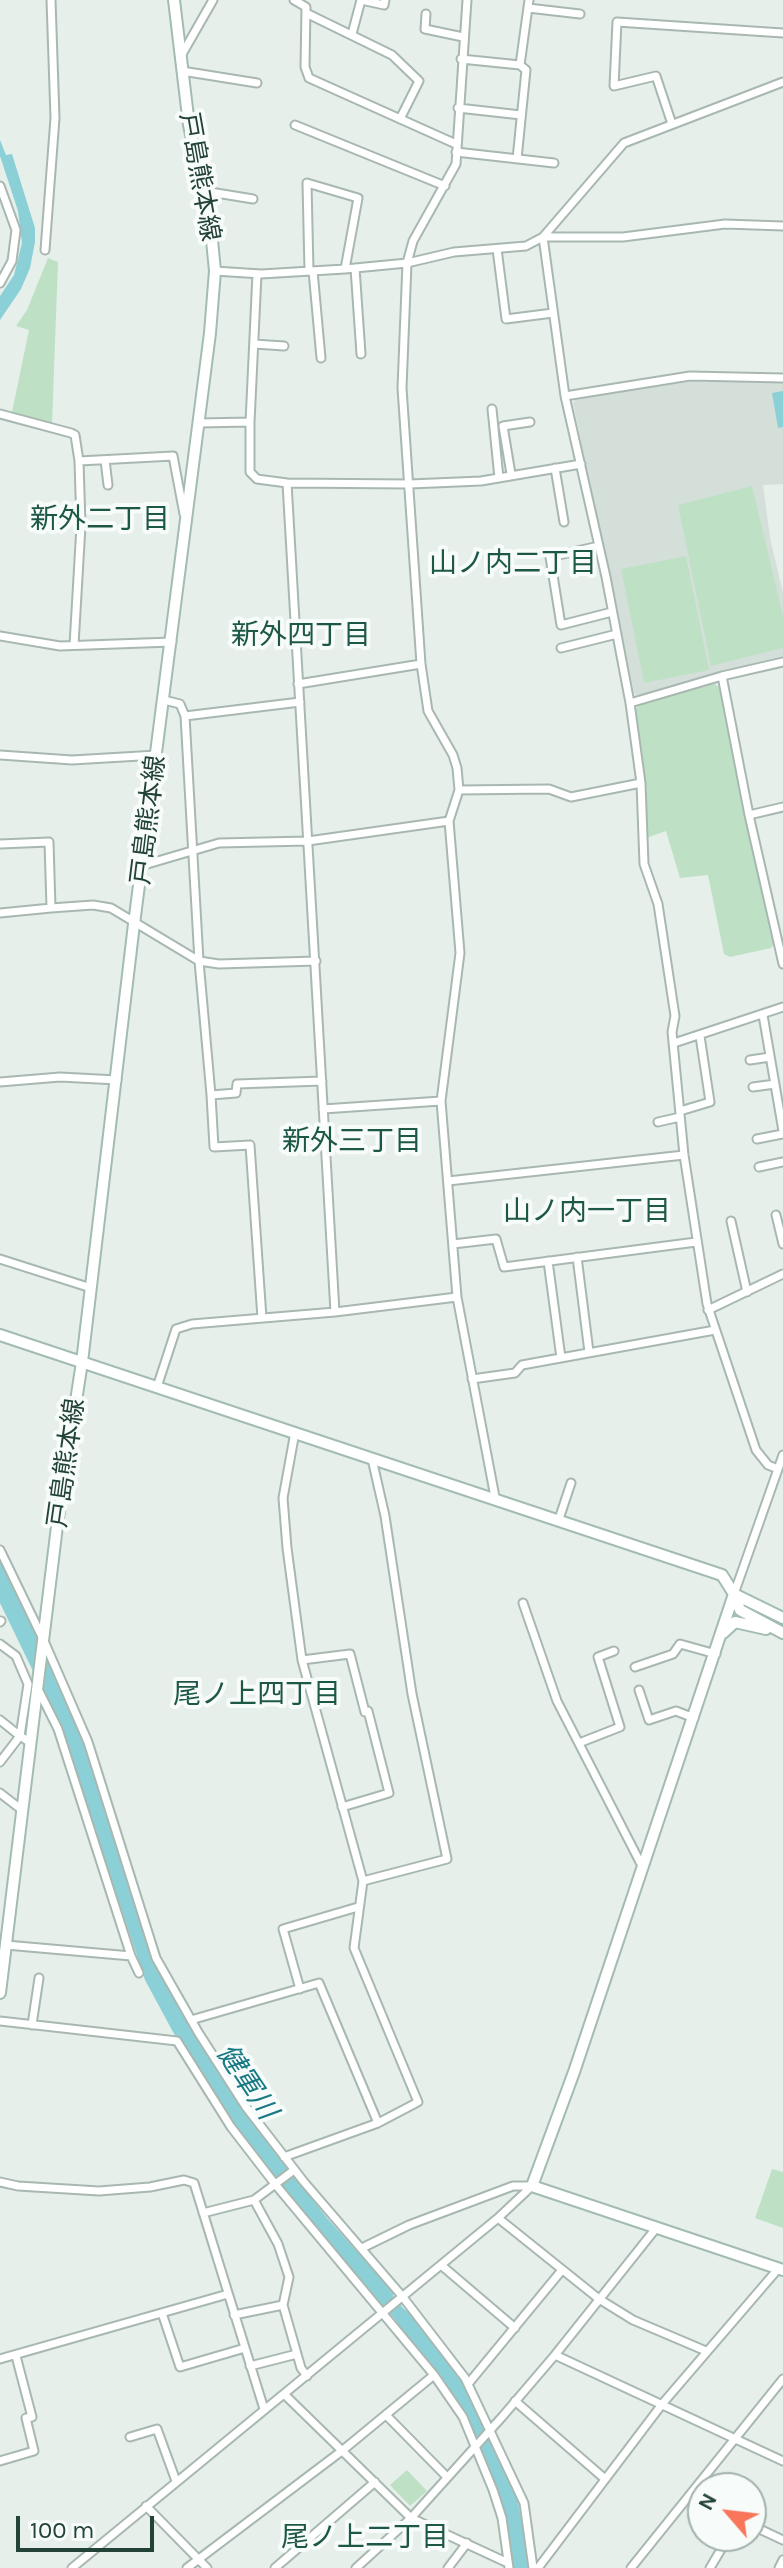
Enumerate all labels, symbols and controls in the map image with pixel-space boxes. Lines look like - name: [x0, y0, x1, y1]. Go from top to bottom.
- street label: 戸島熊本線: [172, 110, 226, 244]
- district label: 新外二丁目: [30, 503, 170, 537]
- district label: 山ノ内二丁目: [429, 547, 597, 581]
- district label: 新外四丁目: [231, 619, 371, 653]
- street label: 戸島熊本線: [126, 754, 172, 886]
- district label: 新外三丁目: [282, 1125, 422, 1159]
- district label: 山ノ内一丁目: [503, 1195, 671, 1229]
- street label: 戸島熊本線: [43, 1396, 91, 1530]
- district label: 尾ノ上四丁目: [173, 1678, 341, 1712]
- water label: 健軍川: [209, 2038, 283, 2126]
- north arrow: [687, 2472, 767, 2552]
- text: N: [692, 2489, 723, 2515]
- scale bar: [20, 2500, 158, 2550]
- text: 100 m: [30, 2516, 95, 2544]
- district label: 尾ノ上二丁目: [281, 2521, 449, 2555]

